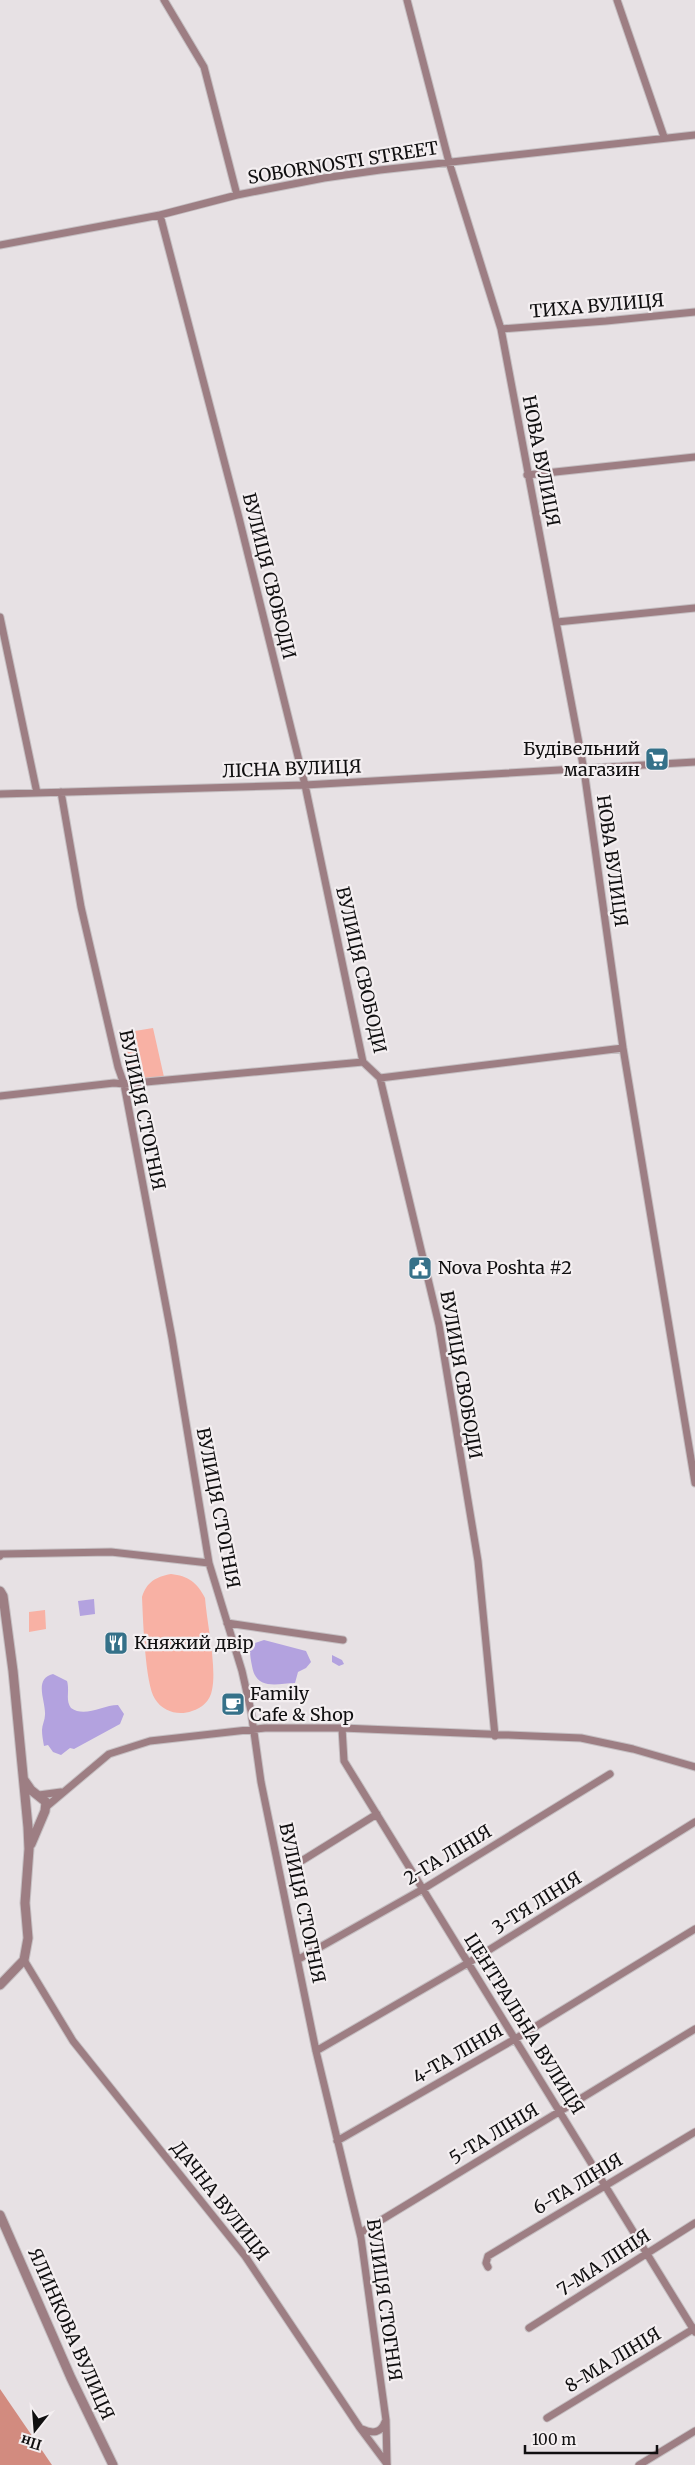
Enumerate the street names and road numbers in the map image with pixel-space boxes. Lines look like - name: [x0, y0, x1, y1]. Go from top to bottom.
- street label: SOBORNOSTI STREET: [246, 136, 440, 189]
- street label: ТИХА ВУЛИЦЯ: [529, 288, 665, 323]
- street label: НОВА ВУЛИЦЯ: [518, 393, 565, 528]
- street label: ВУЛИЦЯ СВОБОДИ: [238, 490, 301, 661]
- street label: ЛІСНА ВУЛИЦЯ: [222, 755, 362, 782]
- street label: НОВА ВУЛИЦЯ: [592, 793, 633, 928]
- street label: ВУЛИЦЯ СВОБОДИ: [331, 884, 392, 1056]
- street label: ВУЛИЦЯ СТОГНІЯ: [114, 1028, 171, 1192]
- street label: ВУЛИЦЯ СВОБОДИ: [435, 1289, 488, 1461]
- street label: ВУЛИЦЯ СТОГНІЯ: [192, 1425, 245, 1590]
- street label: 2-ГА ЛІНІЯ: [400, 1819, 496, 1890]
- street label: ВУЛИЦЯ СТОГНІЯ: [274, 1821, 331, 1985]
- street label: 3-ТЯ ЛІНІЯ: [488, 1866, 586, 1939]
- street label: ЦЕНТРАЛЬНА ВУЛИЦЯ: [459, 1929, 590, 2118]
- street label: 4-ТА ЛІНІЯ: [408, 2018, 507, 2089]
- street label: 5-ТА ЛІНІЯ: [445, 2098, 543, 2169]
- street label: ДАЧНА ВУЛИЦЯ: [167, 2136, 274, 2265]
- street label: 6-ТА ЛІНІЯ: [529, 2148, 627, 2219]
- street label: ВУЛИЦЯ СТОГНІЯ: [362, 2217, 407, 2383]
- street label: 7-МА ЛІНІЯ: [553, 2224, 655, 2301]
- street label: ЯЛИНКОВА ВУЛИЦЯ: [23, 2244, 120, 2423]
- street label: 8-МА ЛІНІЯ: [561, 2322, 665, 2397]

